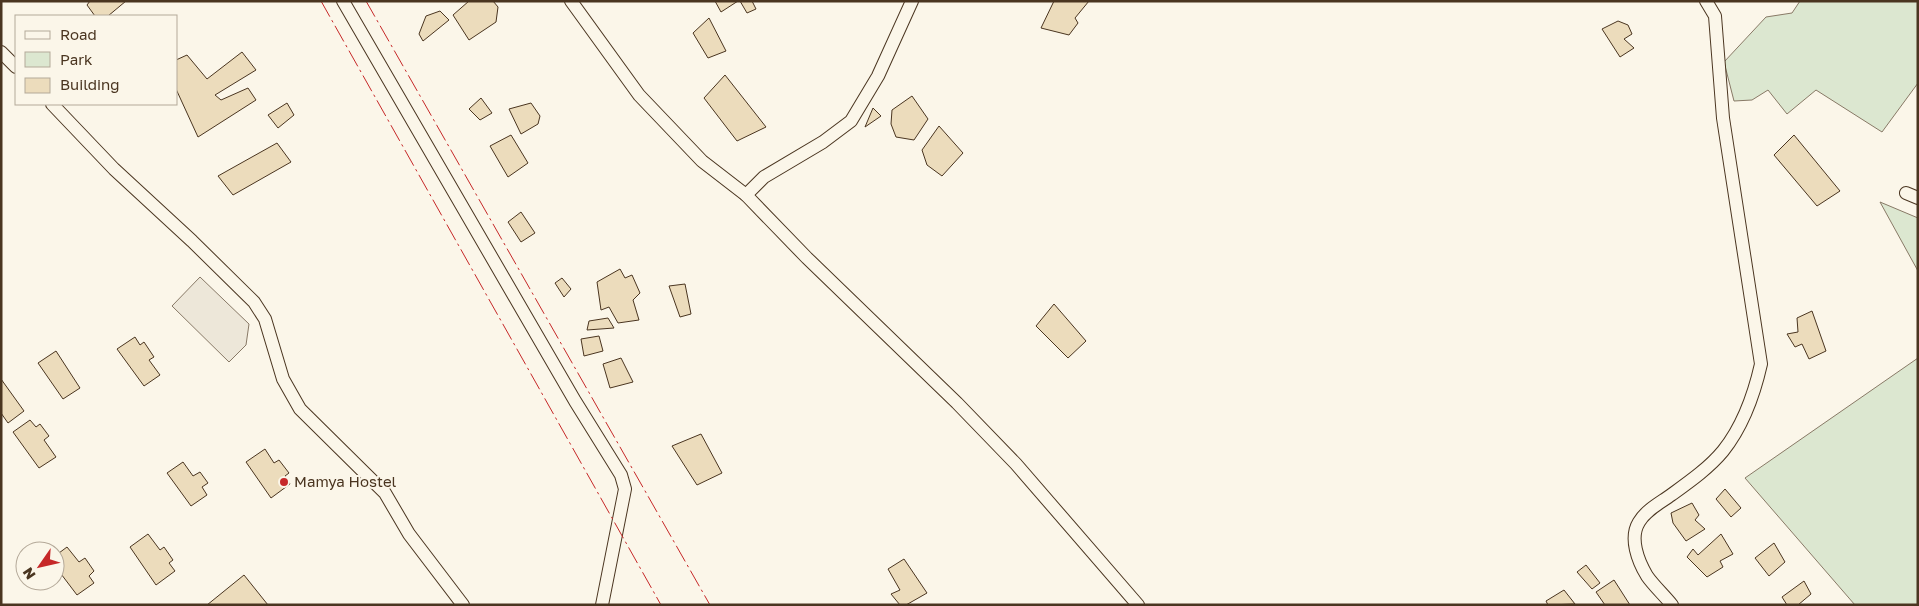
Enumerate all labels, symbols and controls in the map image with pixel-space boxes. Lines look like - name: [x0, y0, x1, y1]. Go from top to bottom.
- legend: [15, 15, 178, 105]
- text: Road: [60, 25, 97, 43]
- text: Park: [60, 50, 93, 68]
- text: Building: [60, 75, 120, 93]
- place label: Mamya Hostel: [294, 472, 397, 490]
- marker: Mamya Hostel: [278, 476, 290, 488]
- north arrow: [15, 541, 65, 591]
- text: N: [19, 564, 39, 583]

